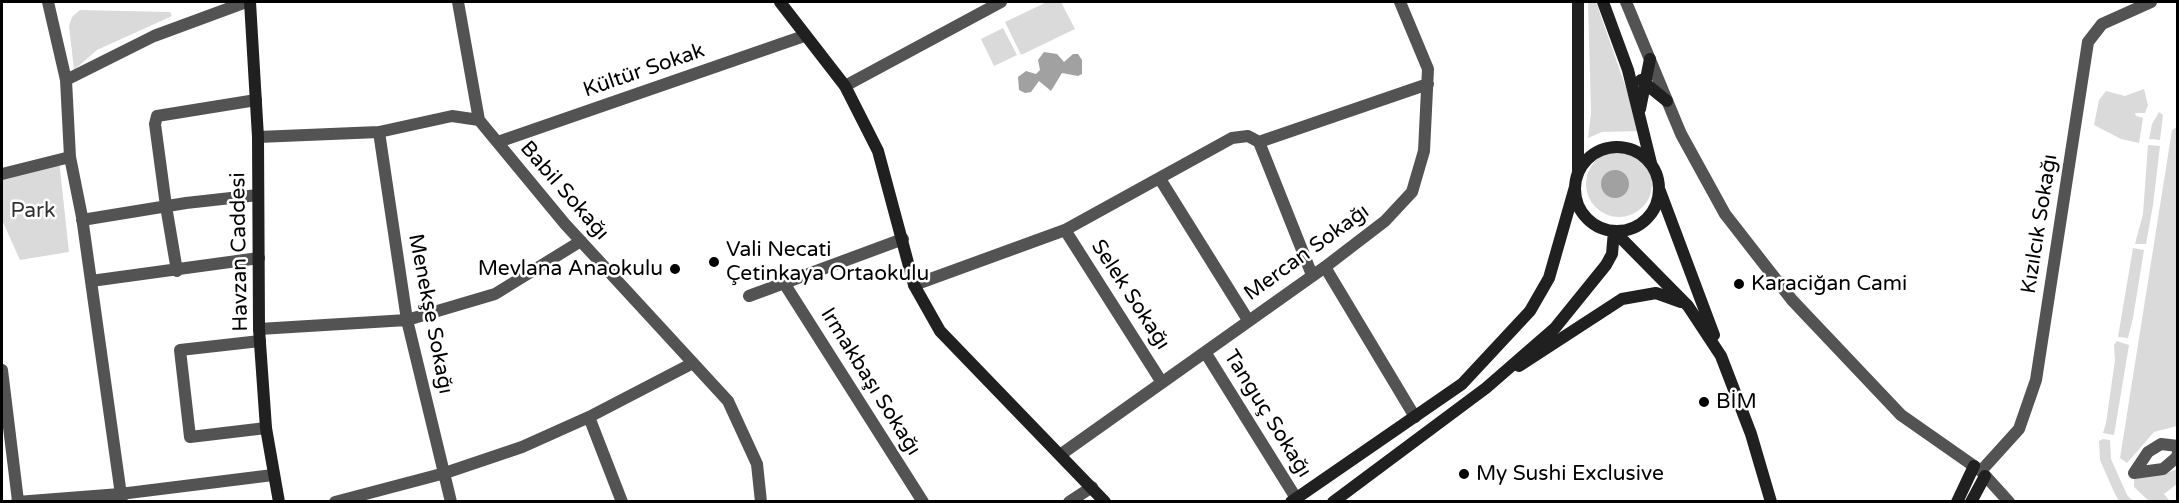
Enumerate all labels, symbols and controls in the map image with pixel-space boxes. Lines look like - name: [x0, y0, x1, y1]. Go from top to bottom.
- street label: Kültür Sokak: [580, 38, 708, 104]
- street label: Babil Sokağı: [514, 136, 614, 246]
- street label: Kızılcık Sokağı: [2017, 153, 2063, 295]
- street label: Havzan Caddesi: [226, 172, 254, 332]
- park label: Park: [11, 198, 55, 224]
- street label: Mercan Sokağı: [1240, 199, 1374, 307]
- street label: Menekşe Sokağı: [402, 232, 458, 396]
- street label: Selek Sokağı: [1085, 235, 1175, 355]
- place label: Vali Necati Çetinkaya Ortaokulu: [726, 237, 929, 287]
- marker: Vali Necati Çetinkaya Ortaokulu: [707, 255, 721, 269]
- place label: Mevlana Anaokulu: [478, 256, 663, 282]
- marker: Mevlana Anaokulu: [668, 262, 682, 276]
- place label: Karaciğan Cami: [1751, 271, 1907, 297]
- marker: Karaciğan Cami: [1732, 277, 1746, 291]
- street label: Irmakbaşı Sokağı: [814, 303, 926, 461]
- street label: Tanguç Sokağı: [1218, 346, 1316, 482]
- place label: BİM: [1716, 389, 1757, 415]
- marker: BİM: [1697, 395, 1711, 409]
- place label: My Sushi Exclusive: [1476, 461, 1664, 487]
- marker: My Sushi Exclusive: [1457, 467, 1471, 481]

